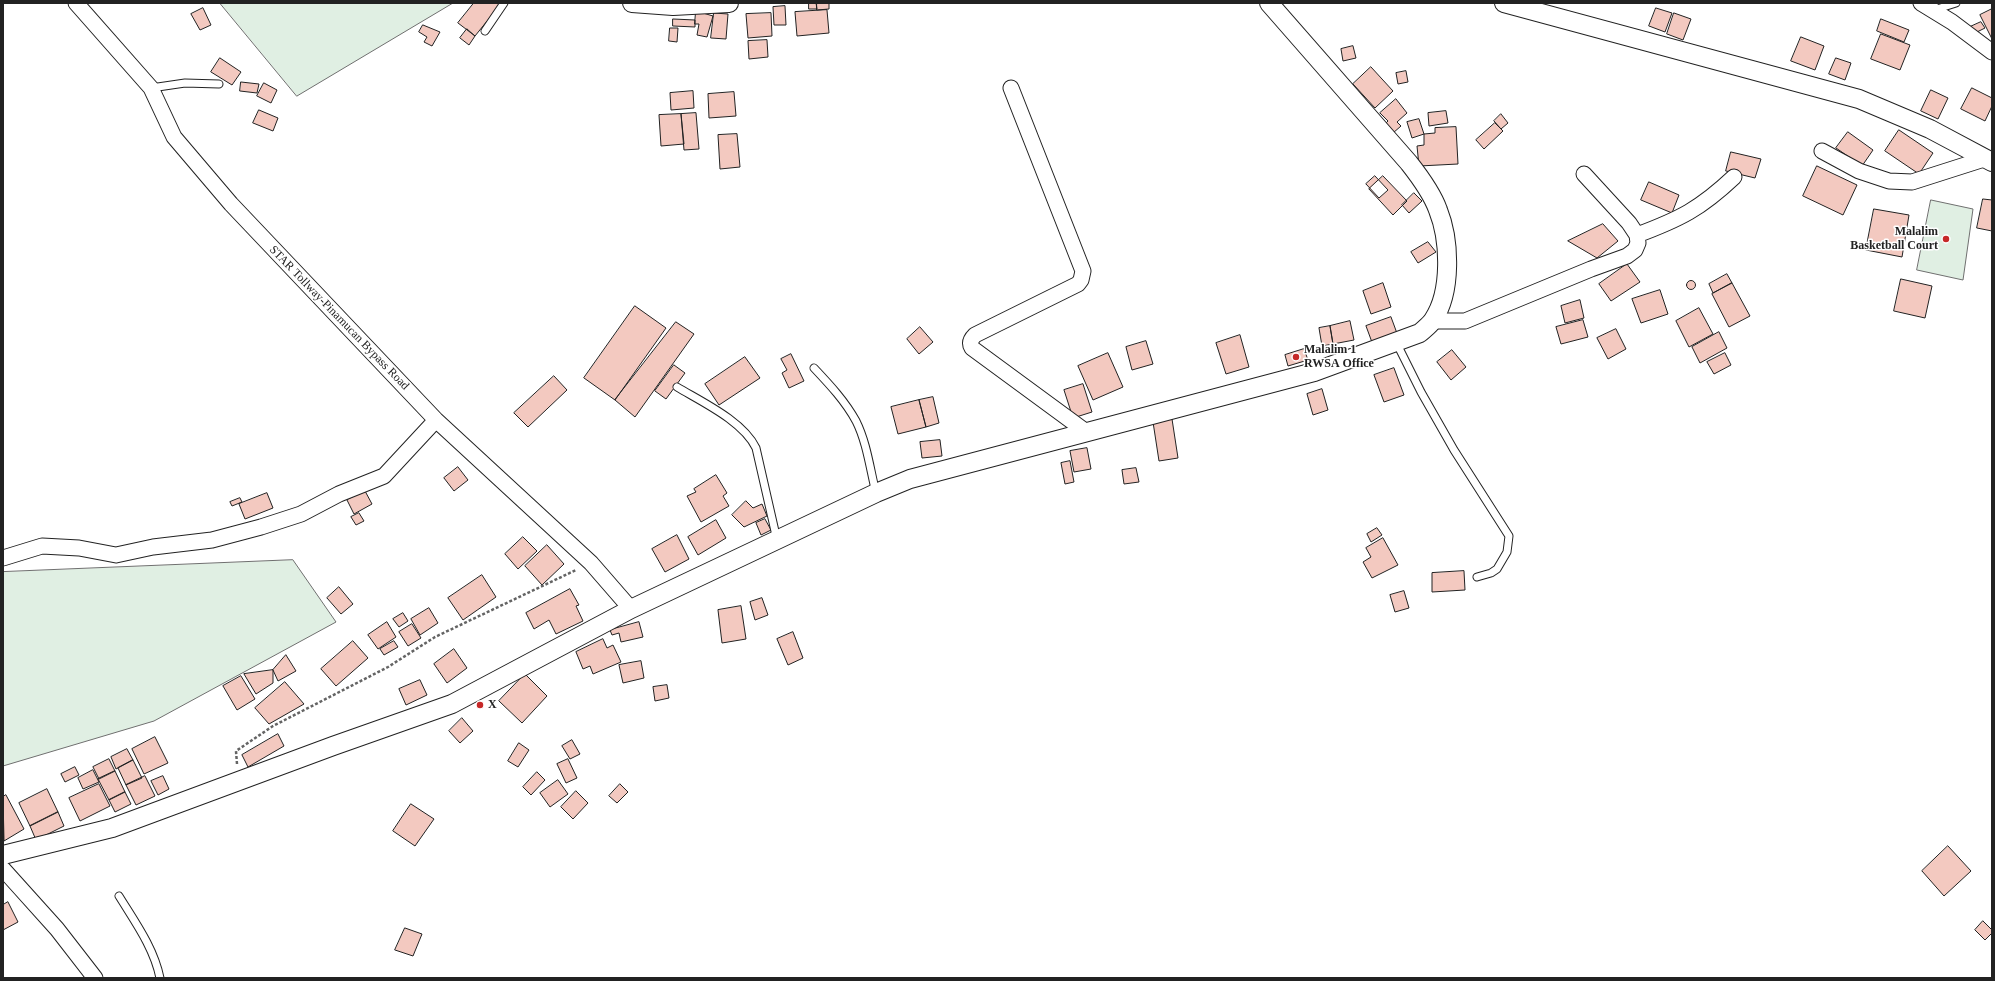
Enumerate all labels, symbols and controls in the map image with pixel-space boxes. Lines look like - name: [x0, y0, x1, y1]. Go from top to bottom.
- place label: Malalim Basketball Court: [1850, 225, 1938, 253]
- marker: Malalim Basketball Court: [1941, 234, 1951, 244]
- street label: STAR Tollway-Pinamucan Bypass Road: [266, 243, 412, 393]
- place label: Malalim 1 RWSA Office: [1304, 343, 1374, 371]
- marker: Malalim 1 RWSA Office: [1291, 352, 1301, 362]
- place label: X: [488, 698, 497, 712]
- marker: X: [475, 700, 485, 710]

